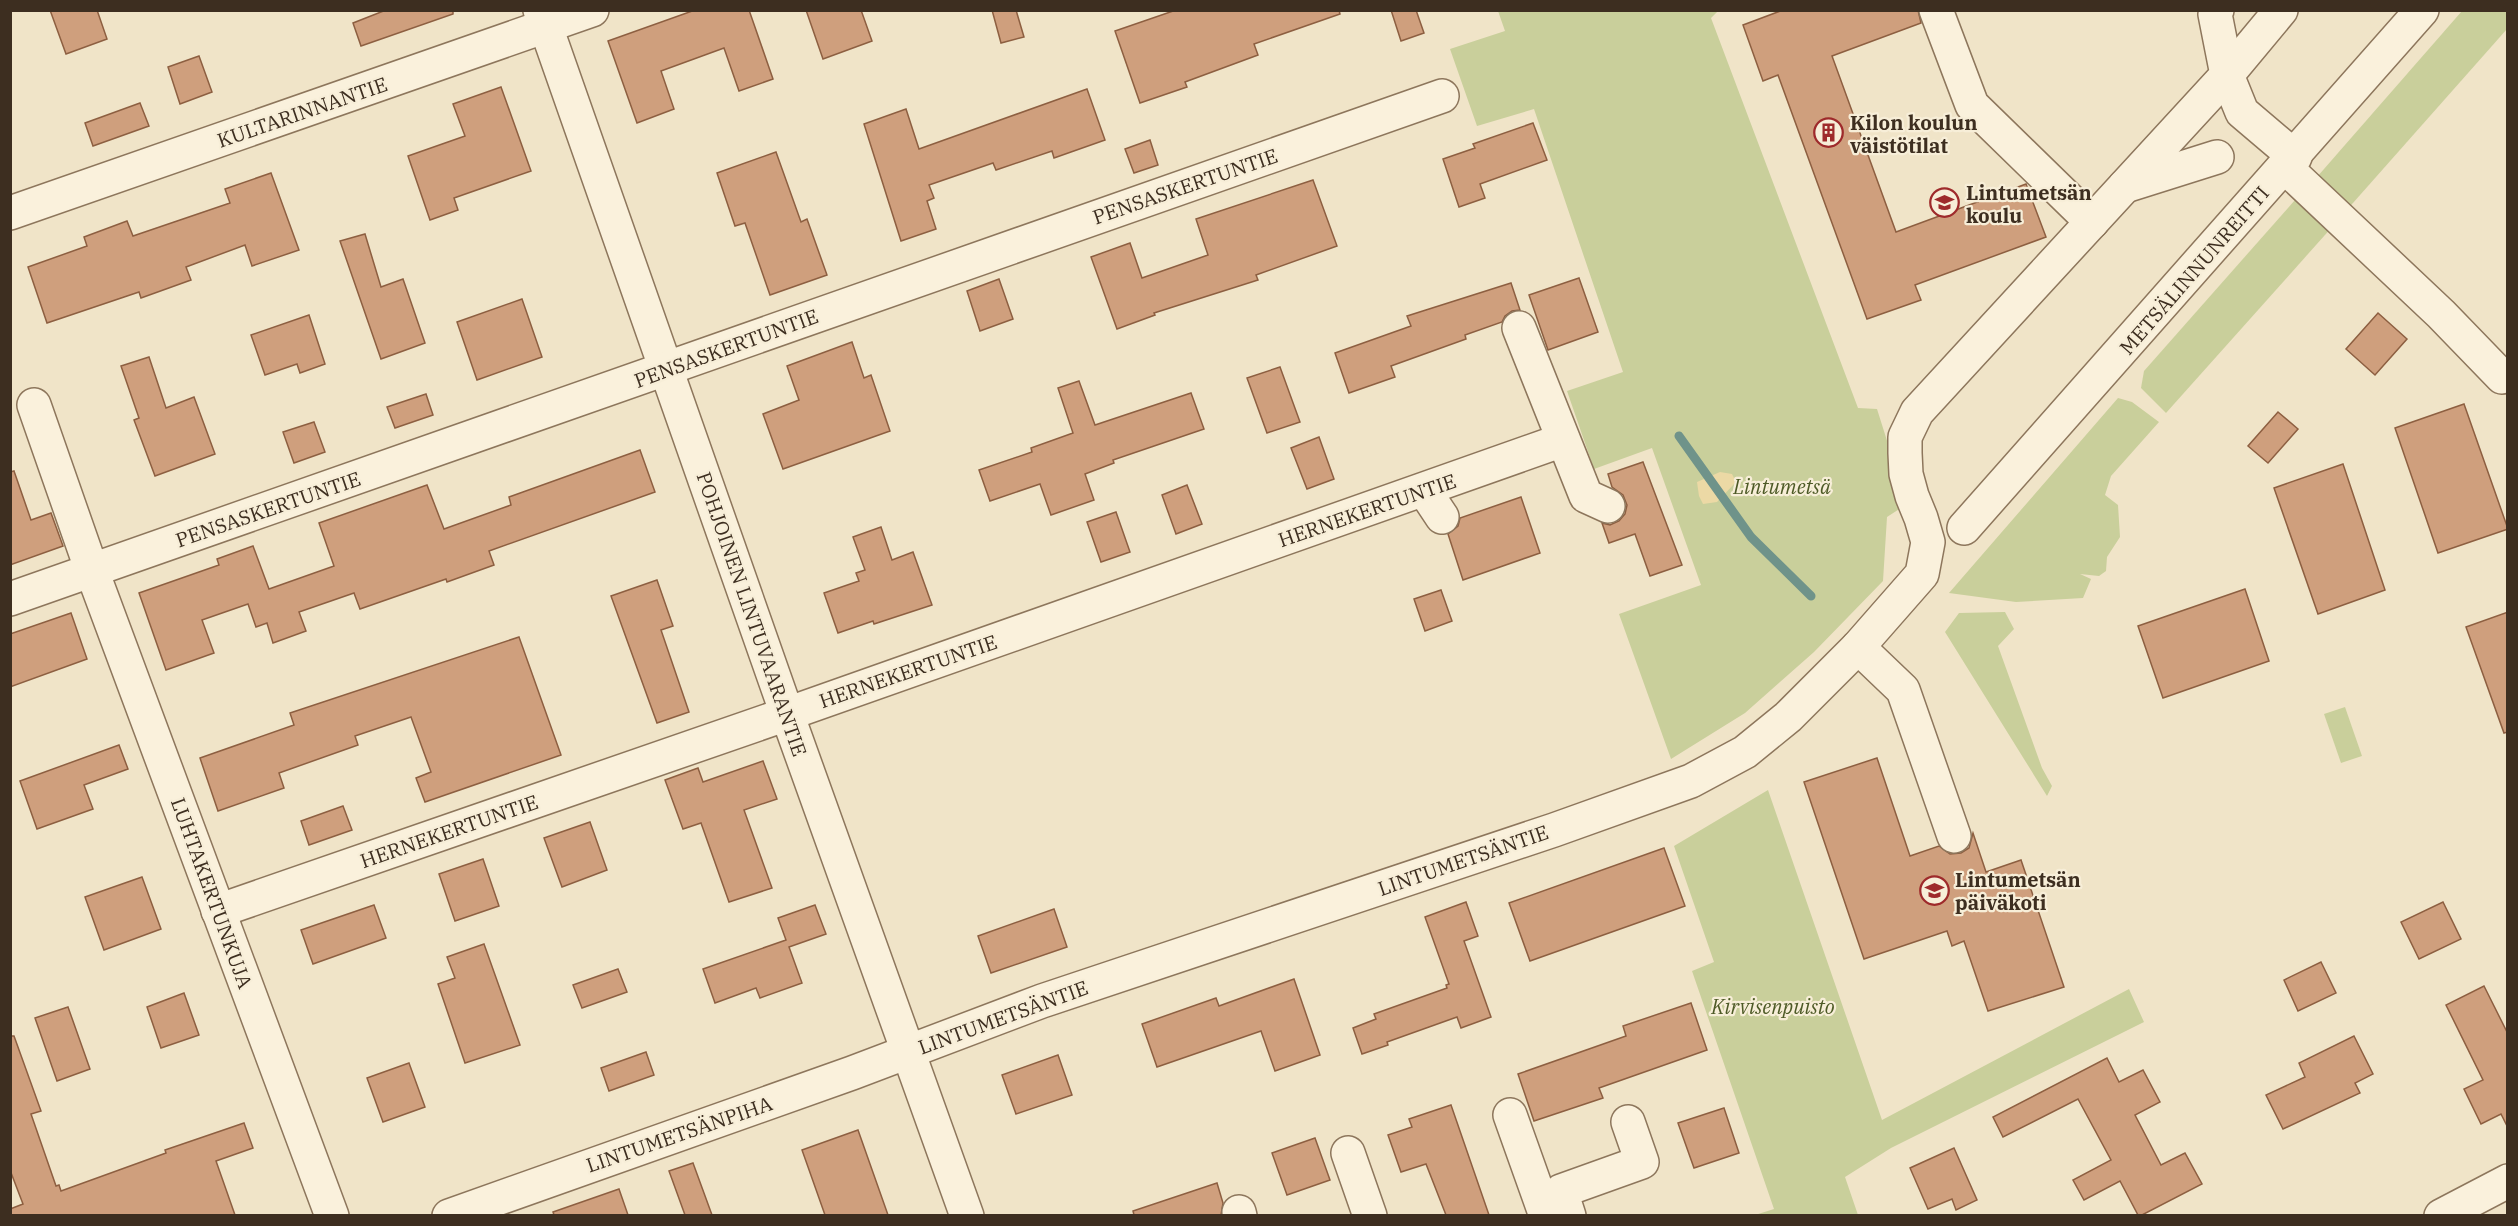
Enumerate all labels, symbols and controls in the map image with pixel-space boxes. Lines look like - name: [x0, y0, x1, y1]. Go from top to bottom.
- street label: KULTARINNANTIE: [213, 70, 391, 154]
- place label: Kilon koulun väistötilat: [1850, 109, 1977, 159]
- building icon: Kilon koulun väistötilat: [1813, 117, 1845, 149]
- street label: PENSASKERTUNTIE: [1089, 142, 1281, 230]
- place label: Lintumetsän koulu: [1966, 179, 2092, 229]
- street label: METSÄLINNUNREITTI: [2113, 180, 2275, 360]
- school or university icon: Lintumetsän koulu: [1929, 187, 1961, 219]
- street label: PENSASKERTUNTIE: [630, 302, 822, 394]
- street label: PENSASKERTUNTIE: [172, 465, 364, 553]
- street label: HERNEKERTUNTIE: [1274, 467, 1460, 553]
- street label: POHJOINEN LINTUVAARANTIE: [691, 468, 813, 760]
- park label: Lintumetsä: [1732, 473, 1831, 500]
- street label: HERNEKERTUNTIE: [815, 628, 1001, 714]
- street label: HERNEKERTUNTIE: [356, 788, 542, 874]
- street label: LUHTAKERTUNKUJA: [165, 794, 259, 992]
- street label: LINTUMETSÄNTIE: [1374, 818, 1552, 902]
- place label: Lintumetsän päiväkoti: [1955, 866, 2081, 916]
- school or university icon: Lintumetsän päiväkoti: [1918, 874, 1950, 906]
- street label: LINTUMETSÄNTIE: [914, 974, 1092, 1060]
- park label: Kirvisenpuisto: [1710, 993, 1835, 1020]
- street label: LINTUMETSÄNPIHA: [582, 1089, 776, 1179]

